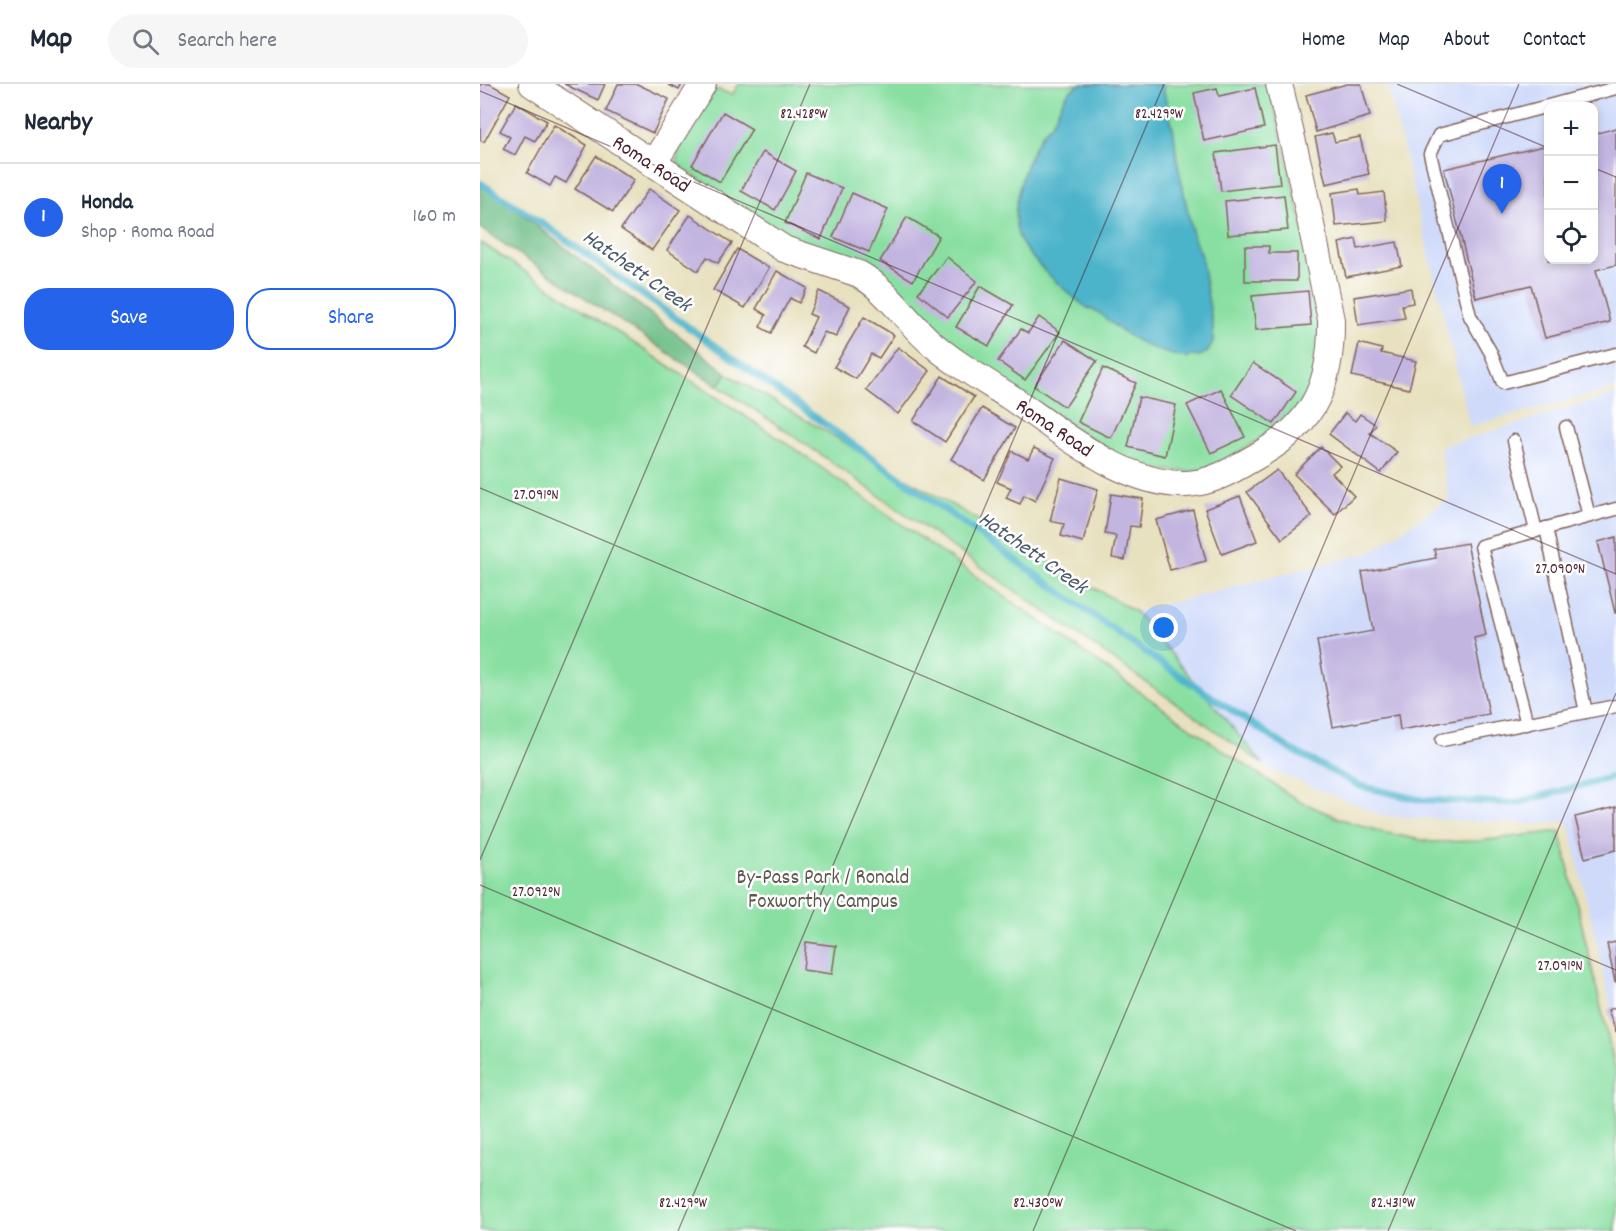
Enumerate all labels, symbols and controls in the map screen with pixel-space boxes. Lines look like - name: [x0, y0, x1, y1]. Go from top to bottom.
- search box: [108, 14, 528, 68]
- text: Map: [30, 21, 72, 61]
- icon: search: [129, 25, 162, 58]
- text: Search here: [177, 26, 277, 57]
- text: Home: [1301, 26, 1345, 56]
- text: Map: [1378, 26, 1410, 56]
- text: About: [1443, 26, 1490, 56]
- text: Contact: [1523, 26, 1586, 56]
- map controls: [1544, 102, 1598, 264]
- button: +: [1544, 102, 1598, 156]
- text: 82.428°W: [780, 104, 828, 126]
- text: 82.429°W: [1135, 104, 1183, 126]
- text: Nearby: [24, 105, 92, 142]
- street label: Roma Road: [605, 129, 695, 202]
- button: −: [1544, 156, 1598, 210]
- pin: 1: [1482, 164, 1522, 214]
- text: Honda: [81, 188, 133, 219]
- text: 1: [41, 203, 46, 231]
- text: 160 m: [413, 203, 456, 231]
- button: locate: [1544, 210, 1598, 264]
- text: Shop · Roma Road: [81, 219, 215, 247]
- water label: Hatchett Creek: [575, 223, 699, 322]
- button: Save: [24, 288, 234, 350]
- button: Share: [246, 288, 456, 350]
- street label: Roma Road: [1008, 392, 1098, 467]
- text: 27.091°N: [513, 485, 559, 507]
- water label: Hatchett Creek: [971, 505, 1095, 604]
- text: 27.090°N: [1535, 559, 1585, 581]
- your location: [1149, 613, 1178, 642]
- park label: By-Pass Park / Ronald Foxworthy Campus: [737, 864, 909, 918]
- text: 27.092°N: [512, 882, 560, 904]
- text: 27.091°N: [1537, 956, 1583, 978]
- text: 82.429°W: [659, 1193, 707, 1215]
- text: 82.430°W: [1013, 1193, 1063, 1215]
- text: 82.431°W: [1371, 1193, 1416, 1215]

